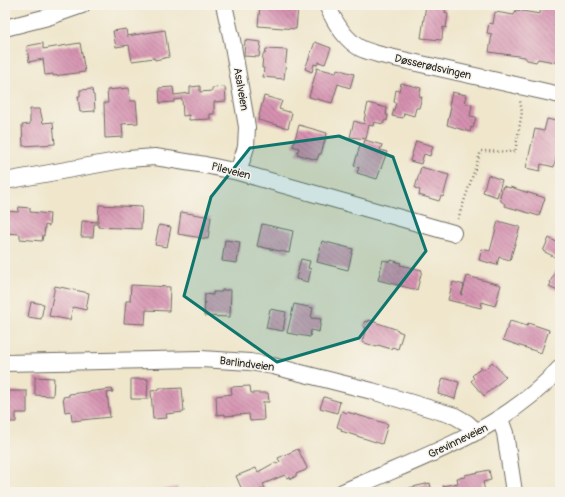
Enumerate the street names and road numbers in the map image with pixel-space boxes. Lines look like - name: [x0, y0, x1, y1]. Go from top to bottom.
- street label: Døsserødsvingen: [393, 52, 473, 82]
- street label: Asalveien: [231, 66, 251, 112]
- street label: Pileveien: [210, 160, 252, 182]
- street label: Barlindveien: [219, 354, 275, 374]
- street label: Grevinneveien: [426, 421, 490, 461]

